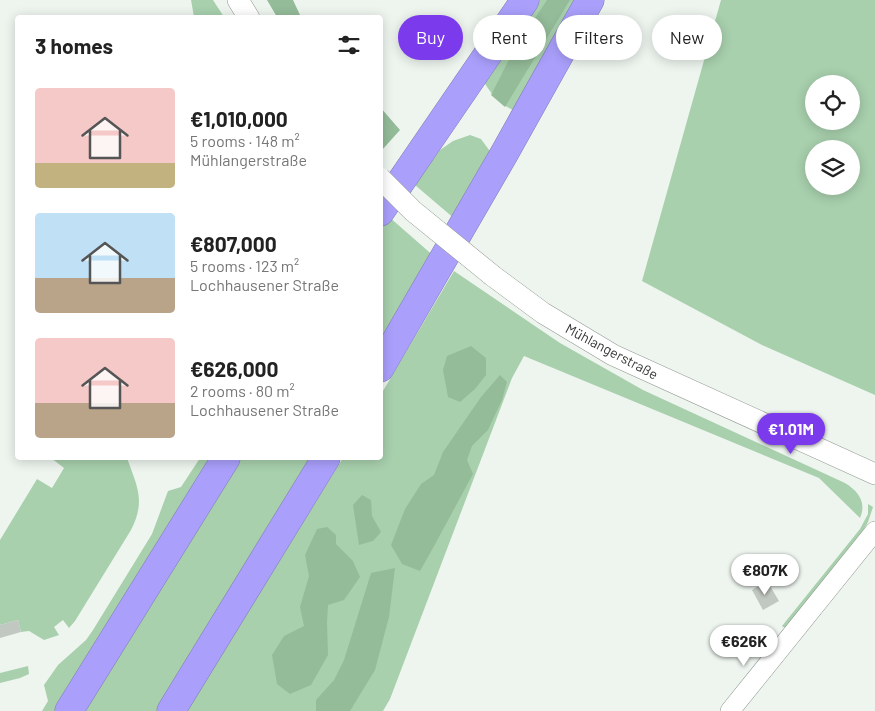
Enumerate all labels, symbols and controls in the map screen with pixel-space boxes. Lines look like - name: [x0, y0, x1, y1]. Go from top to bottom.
- chip: Buy: [398, 15, 463, 60]
- chip: Rent: [473, 15, 546, 60]
- chip: Filters: [556, 15, 642, 60]
- chip: New: [652, 15, 722, 60]
- icon: filters: [335, 31, 363, 59]
- text: 3 homes: [35, 33, 113, 58]
- map controls: [805, 75, 860, 195]
- button: locate: [805, 75, 860, 130]
- text: €1,010,000: [190, 106, 288, 131]
- icon: home: [75, 108, 135, 168]
- text: 5 rooms · 148 m²: [190, 131, 300, 150]
- button: layers: [805, 140, 860, 195]
- text: Mühlangerstraße: [190, 150, 307, 169]
- text: €807,000: [190, 231, 277, 256]
- icon: home: [75, 233, 135, 293]
- text: 5 rooms · 123 m²: [190, 256, 299, 275]
- text: Lochhausener Straße: [190, 275, 339, 294]
- street label: Mühlangerstraße: [563, 319, 661, 383]
- text: €626,000: [190, 356, 279, 381]
- icon: home: [75, 358, 135, 418]
- text: 2 rooms · 80 m²: [190, 381, 295, 400]
- text: Lochhausener Straße: [190, 400, 339, 419]
- pin: €1.01M: [750, 412, 832, 455]
- text: €1.01M: [768, 419, 814, 438]
- pin: €807K: [730, 554, 800, 596]
- text: €807K: [742, 560, 788, 579]
- pin: €626K: [709, 624, 779, 667]
- text: €626K: [721, 631, 767, 650]

